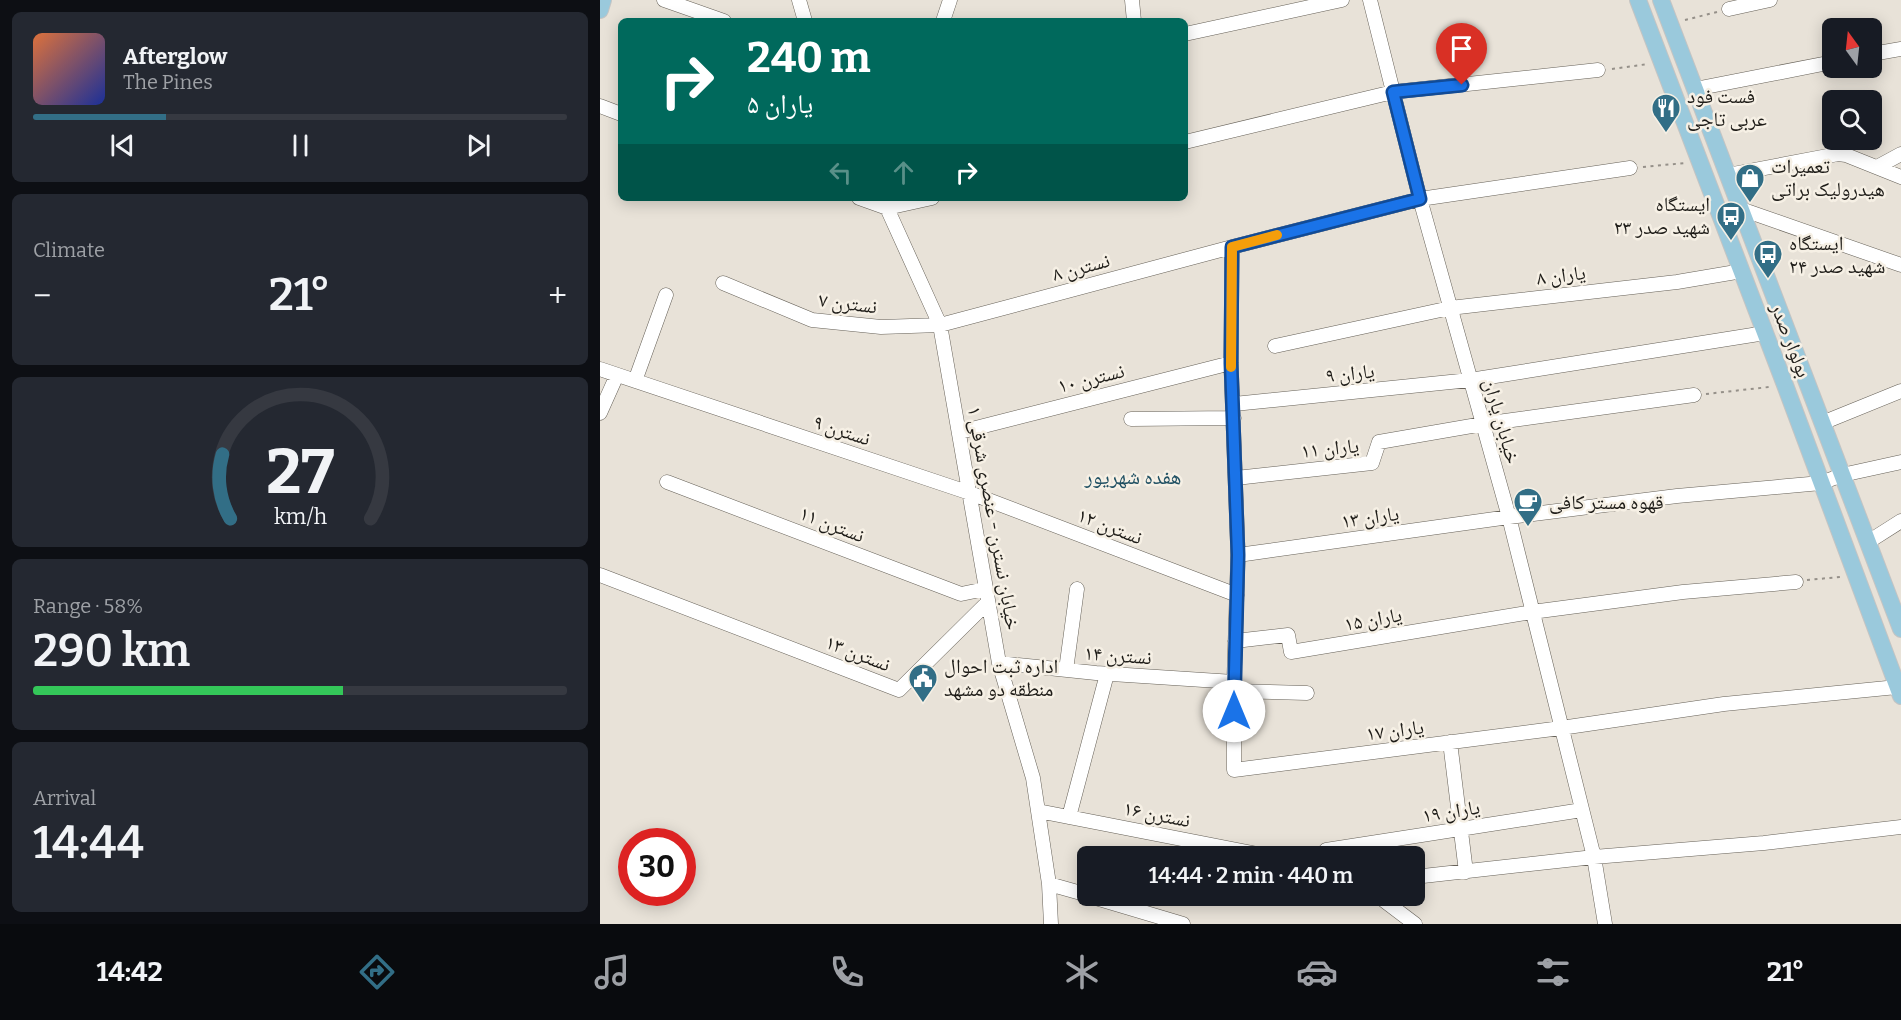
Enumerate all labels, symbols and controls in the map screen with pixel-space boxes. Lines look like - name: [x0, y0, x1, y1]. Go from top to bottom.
- north arrow: [1822, 18, 1882, 78]
- map controls: [1822, 18, 1882, 150]
- pin: [1436, 23, 1487, 85]
- icon: arrive: [1445, 32, 1478, 65]
- text: 240 m: [747, 33, 871, 83]
- icon: right: [648, 42, 726, 120]
- text: Afterglow: [123, 43, 227, 70]
- text: The Pines: [123, 70, 213, 94]
- place label: فست فود عربی تاجی: [1687, 84, 1767, 131]
- text: یاران ۵: [747, 88, 813, 120]
- button: search: [1822, 90, 1882, 150]
- restaurant icon: فست فود عربی تاجی: [1650, 92, 1682, 134]
- icon: previous: [106, 129, 139, 162]
- icon: pause: [284, 129, 317, 162]
- icon: next: [462, 129, 495, 162]
- place label: تعمیرات هیدرولیک براتی: [1771, 154, 1885, 201]
- icon: left: [824, 156, 857, 189]
- icon: ahead: [887, 156, 920, 189]
- icon: right: [950, 156, 983, 189]
- shop icon: تعمیرات هیدرولیک براتی: [1734, 162, 1766, 204]
- place label: ایستگاه شهید صدر ۲۳: [1614, 192, 1710, 239]
- bus stop icon: ایستگاه شهید صدر ۲۳: [1715, 200, 1747, 242]
- place label: ایستگاه شهید صدر ۲۴: [1789, 231, 1885, 278]
- text: Climate: [33, 238, 105, 262]
- bus stop icon: ایستگاه شهید صدر ۲۴: [1752, 238, 1784, 280]
- street label: نسترن ۸: [1050, 248, 1112, 286]
- street label: یاران ۸: [1535, 260, 1587, 290]
- text: 21°: [269, 268, 331, 322]
- text: −: [33, 276, 51, 316]
- text: +: [548, 276, 567, 316]
- street label: نسترن ۷: [817, 288, 879, 318]
- street label: بولوار صدر: [1765, 298, 1816, 381]
- street label: نسترن ۱۰: [1055, 358, 1127, 398]
- street label: یاران ۹: [1324, 358, 1376, 388]
- street label: خیابان یاران: [1478, 376, 1526, 467]
- street label: خیابان نسترن - عنصری شرقی ۱: [963, 404, 1026, 632]
- street label: نسترن ۹: [810, 410, 874, 450]
- street label: یاران ۱۱: [1300, 433, 1360, 463]
- text: 27: [266, 435, 334, 510]
- district label: هفده شهریور: [1084, 464, 1181, 490]
- cafe icon: قهوه مستر کافی: [1512, 486, 1544, 528]
- place label: قهوه مستر کافی: [1549, 490, 1664, 514]
- street label: نسترن ۱۱: [796, 501, 868, 547]
- street label: یاران ۱۳: [1340, 501, 1400, 533]
- street label: نسترن ۱۲: [1074, 503, 1146, 549]
- text: km/h: [273, 504, 327, 530]
- text: Range · 58%: [33, 594, 143, 618]
- street label: یاران ۱۵: [1342, 602, 1404, 636]
- text: 290 km: [33, 624, 190, 678]
- street label: نسترن ۱۳: [822, 630, 894, 676]
- street label: نسترن ۱۴: [1083, 641, 1153, 669]
- place label: اداره ثبت احوال منطقه دو مشهد: [944, 654, 1058, 701]
- public building icon: اداره ثبت احوال منطقه دو مشهد: [907, 662, 939, 704]
- position arrow: [1202, 679, 1266, 743]
- street label: یاران ۱۷: [1365, 715, 1425, 745]
- text: Arrival: [33, 786, 96, 810]
- street label: یاران ۱۹: [1420, 795, 1482, 827]
- street label: نسترن ۱۶: [1121, 796, 1193, 832]
- text: 14:44: [33, 816, 144, 870]
- speed limit sign: 30: [618, 828, 696, 906]
- text: 14:44 · 2 min · 440 m: [1149, 862, 1353, 889]
- icon: directions: [356, 951, 398, 993]
- icon: music: [591, 951, 633, 993]
- icon: phone: [826, 951, 868, 993]
- icon: climate: [1061, 951, 1103, 993]
- icon: car: [1296, 951, 1338, 993]
- icon: filters: [1532, 951, 1574, 993]
- text: 14:42: [97, 956, 163, 988]
- text: 21°: [1767, 956, 1804, 988]

